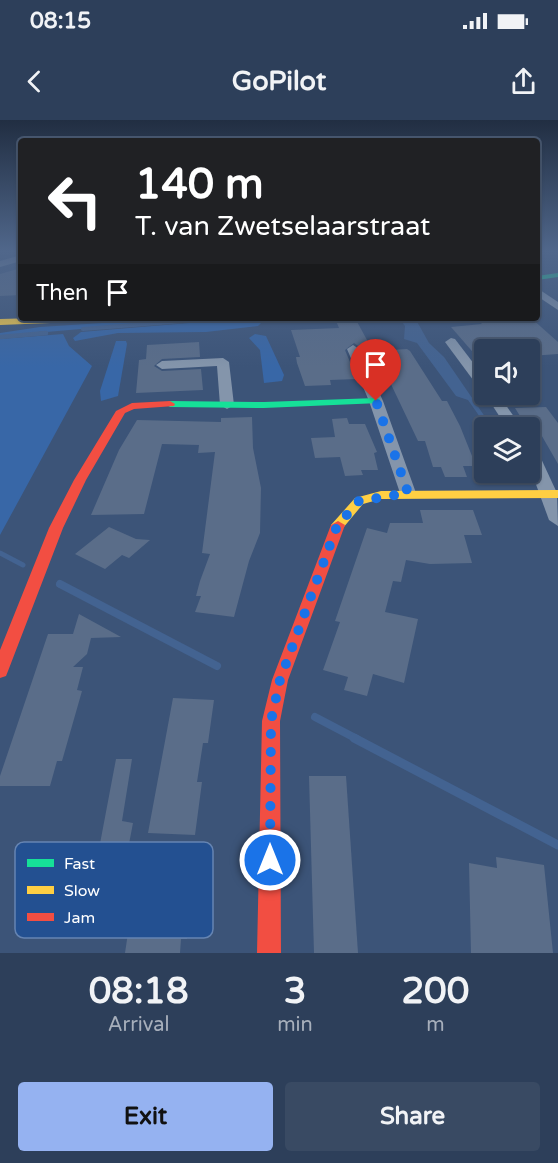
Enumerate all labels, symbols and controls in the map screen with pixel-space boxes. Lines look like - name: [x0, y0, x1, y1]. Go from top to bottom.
- text: 08:15: [30, 8, 91, 34]
- icon: back: [18, 65, 51, 98]
- text: GoPilot: [232, 65, 326, 98]
- icon: share: [507, 65, 540, 98]
- text: 140 m: [135, 159, 264, 210]
- icon: left: [36, 162, 114, 240]
- text: T. van Zwetselaarstraat: [135, 210, 430, 243]
- icon: arrive: [101, 276, 134, 309]
- text: Then: [36, 280, 89, 306]
- pin: [350, 339, 401, 401]
- map controls: [474, 339, 540, 483]
- button: sound: [474, 339, 540, 405]
- icon: arrive: [359, 348, 392, 381]
- button: layers: [474, 417, 540, 483]
- position arrow: [238, 828, 302, 892]
- legend: [15, 842, 213, 938]
- text: Fast: [64, 854, 95, 874]
- text: Slow: [64, 881, 100, 901]
- text: Jam: [64, 908, 95, 928]
- text: 08:18: [89, 970, 189, 1013]
- text: 3: [284, 970, 306, 1013]
- text: 200: [401, 970, 469, 1013]
- text: Arrival: [108, 1013, 170, 1037]
- text: min: [277, 1013, 313, 1037]
- text: m: [426, 1013, 445, 1037]
- button: Exit: [18, 1082, 273, 1151]
- button: Share: [285, 1082, 540, 1151]

